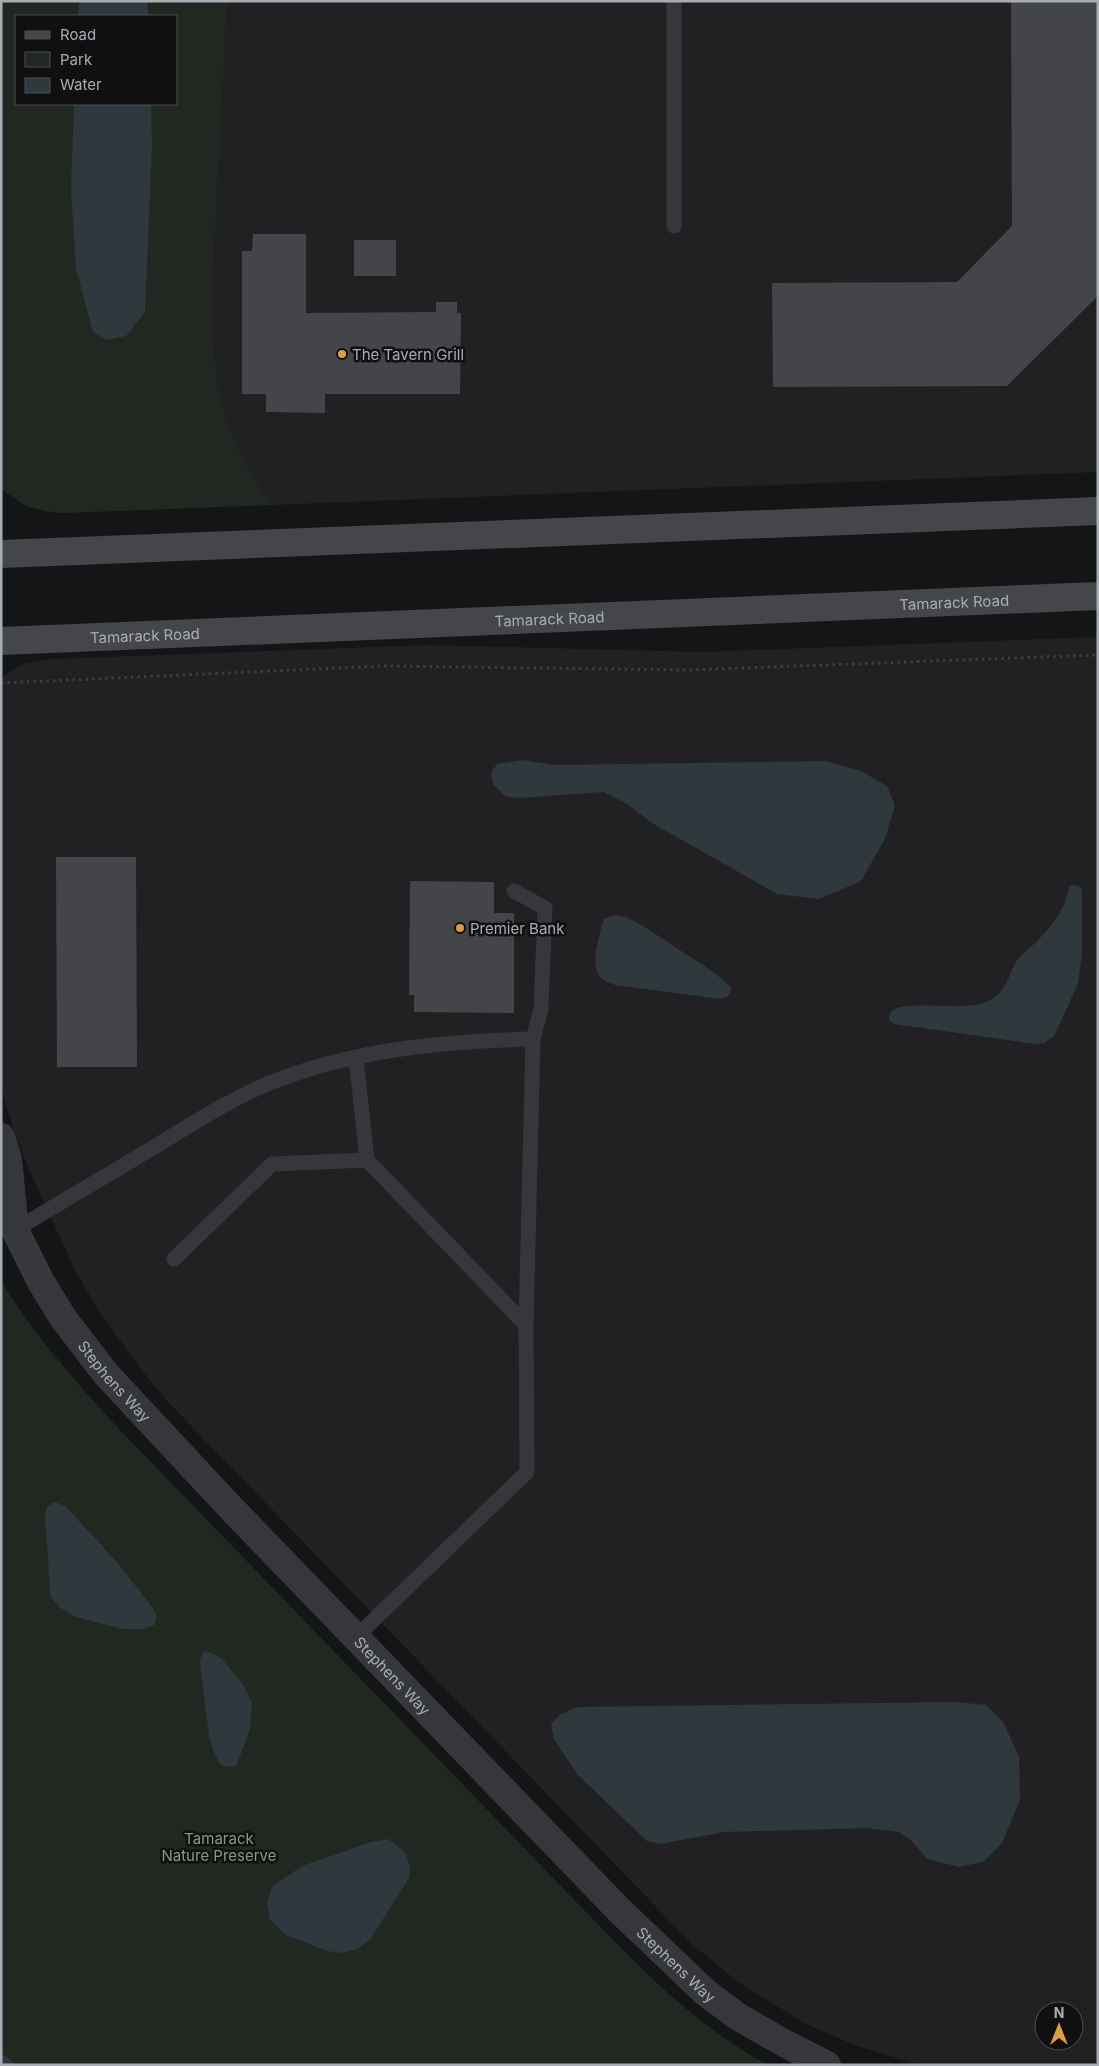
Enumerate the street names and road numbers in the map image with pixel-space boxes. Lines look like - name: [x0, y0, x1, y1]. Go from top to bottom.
- street label: Tamarack Road: [899, 590, 1010, 614]
- street label: Tamarack Road: [494, 607, 605, 630]
- street label: Tamarack Road: [90, 623, 200, 647]
- street label: Stephens Way: [74, 1337, 156, 1426]
- street label: Stephens Way: [351, 1632, 435, 1719]
- street label: Stephens Way: [633, 1923, 720, 2007]

